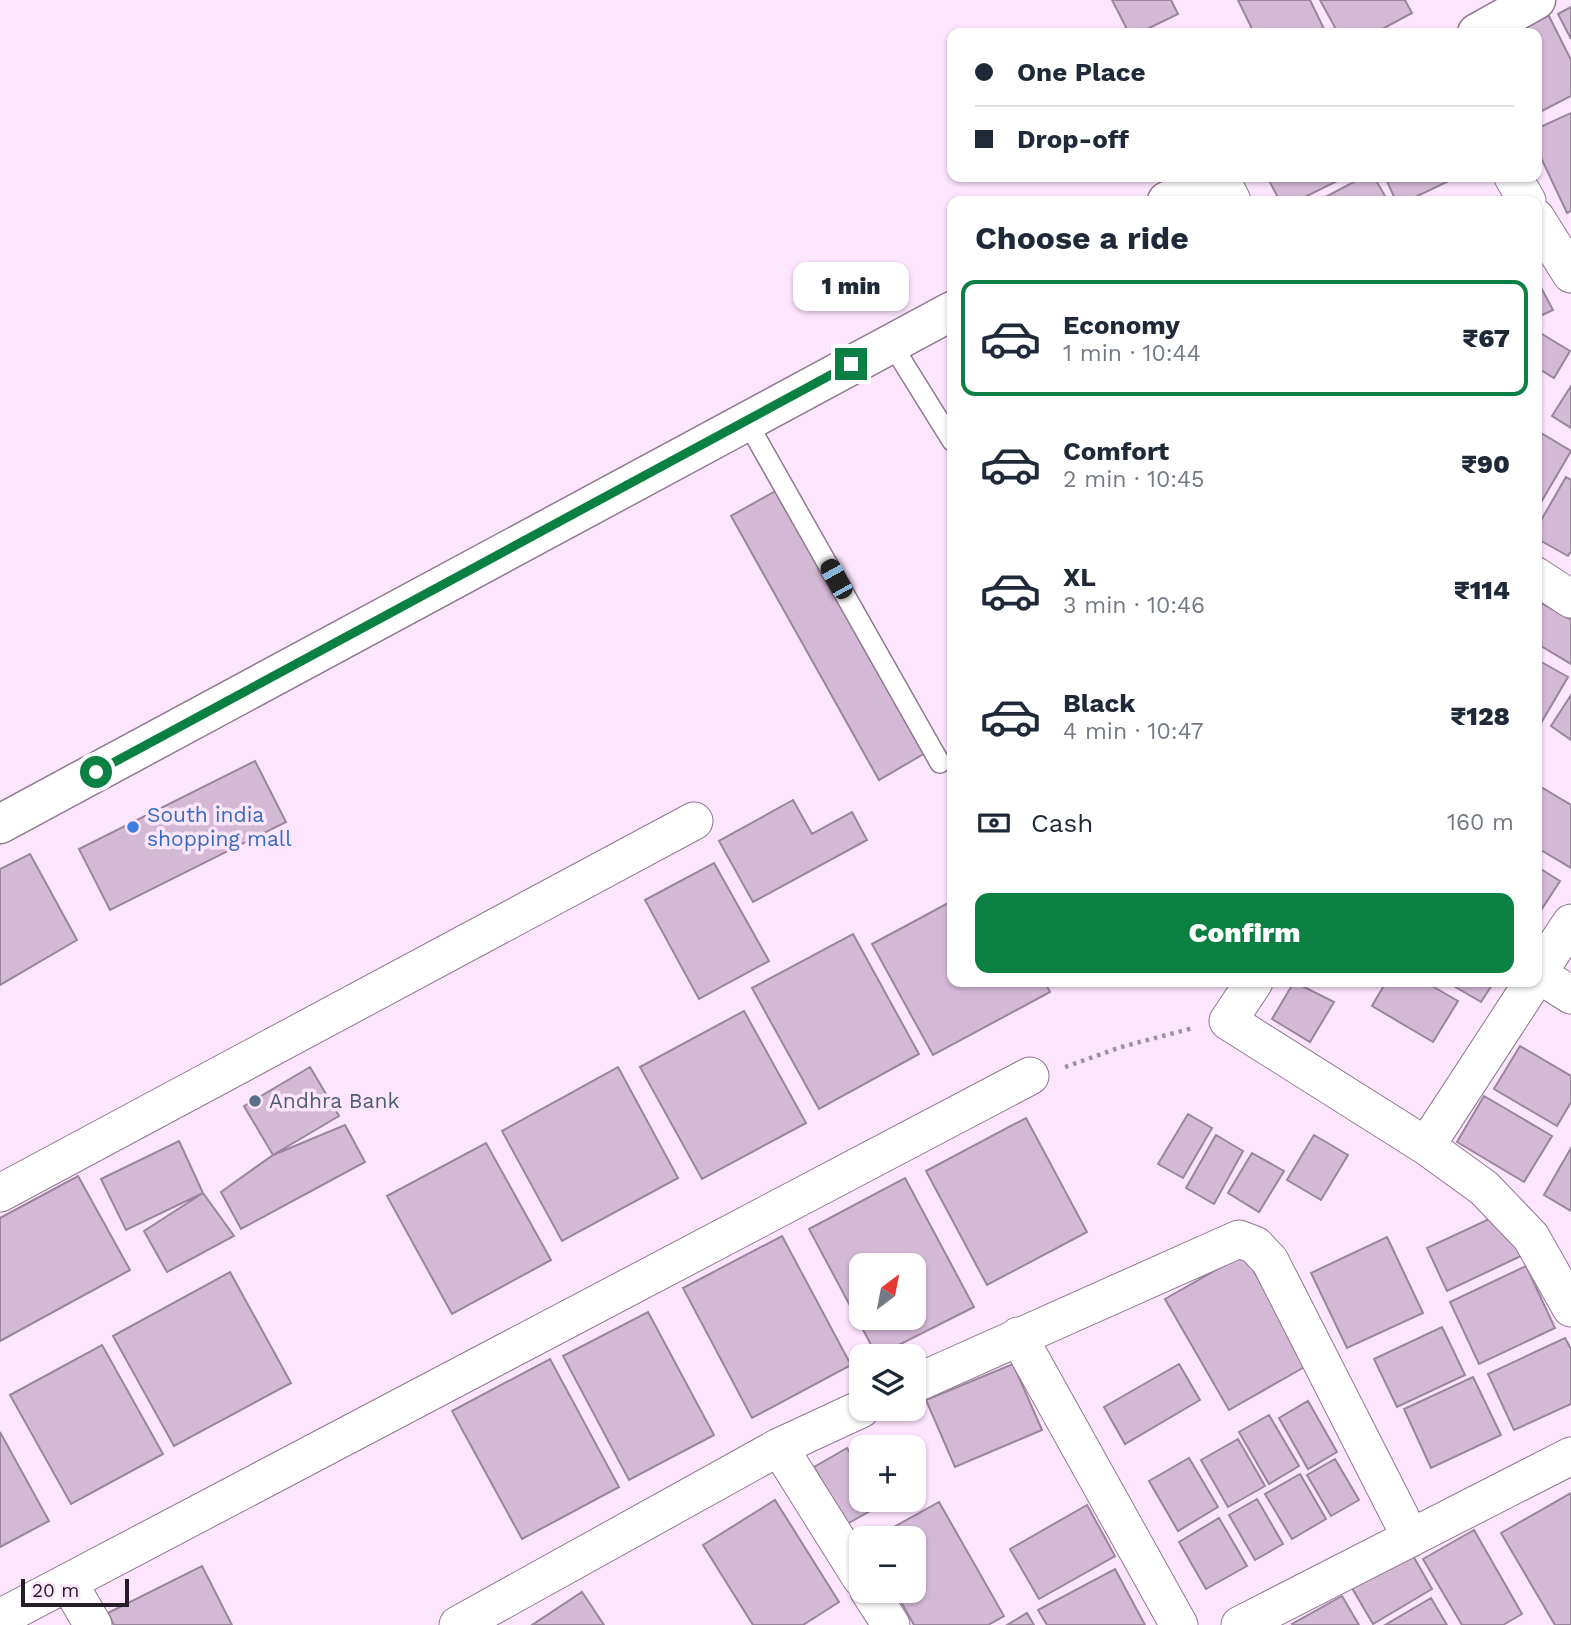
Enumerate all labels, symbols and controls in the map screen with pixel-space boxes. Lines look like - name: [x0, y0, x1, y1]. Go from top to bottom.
- text: One Place: [1017, 57, 1146, 87]
- text: Drop-off: [1017, 124, 1129, 154]
- text: Choose a ride: [975, 219, 1189, 257]
- callout: 1 min: [793, 262, 909, 312]
- text: 1 min: [821, 273, 881, 300]
- icon: car: [979, 307, 1042, 370]
- text: Economy: [1063, 310, 1180, 340]
- text: ₹67: [1462, 323, 1510, 353]
- text: 1 min · 10:44: [1063, 340, 1201, 367]
- route end: [835, 348, 867, 380]
- icon: car: [979, 433, 1042, 496]
- text: Comfort: [1063, 436, 1169, 466]
- text: ₹90: [1461, 449, 1510, 479]
- text: 2 min · 10:45: [1063, 466, 1204, 493]
- car: [817, 556, 856, 602]
- icon: car: [979, 559, 1042, 622]
- text: XL: [1063, 562, 1096, 592]
- text: ₹114: [1454, 575, 1510, 605]
- text: 3 min · 10:46: [1063, 592, 1205, 619]
- icon: car: [979, 685, 1042, 748]
- text: Black: [1063, 688, 1135, 718]
- text: ₹128: [1450, 701, 1510, 731]
- text: 4 min · 10:47: [1063, 718, 1203, 745]
- route start: [80, 756, 112, 788]
- place label: South india shopping mall: [147, 802, 292, 851]
- icon: cash: [975, 804, 1013, 842]
- text: Cash: [1031, 808, 1093, 838]
- text: 160 m: [1447, 809, 1514, 836]
- marker: South india shopping mall: [125, 819, 141, 835]
- button: Confirm: [975, 893, 1514, 973]
- place label: Andhra Bank: [269, 1088, 399, 1113]
- marker: Andhra Bank: [247, 1093, 263, 1109]
- north arrow: [849, 1253, 926, 1330]
- map controls: [849, 1253, 926, 1603]
- button: layers: [849, 1344, 926, 1421]
- button: +: [849, 1435, 926, 1512]
- button: −: [849, 1526, 926, 1603]
- scale bar: [21, 1576, 130, 1608]
- text: 20 m: [32, 1579, 79, 1602]

